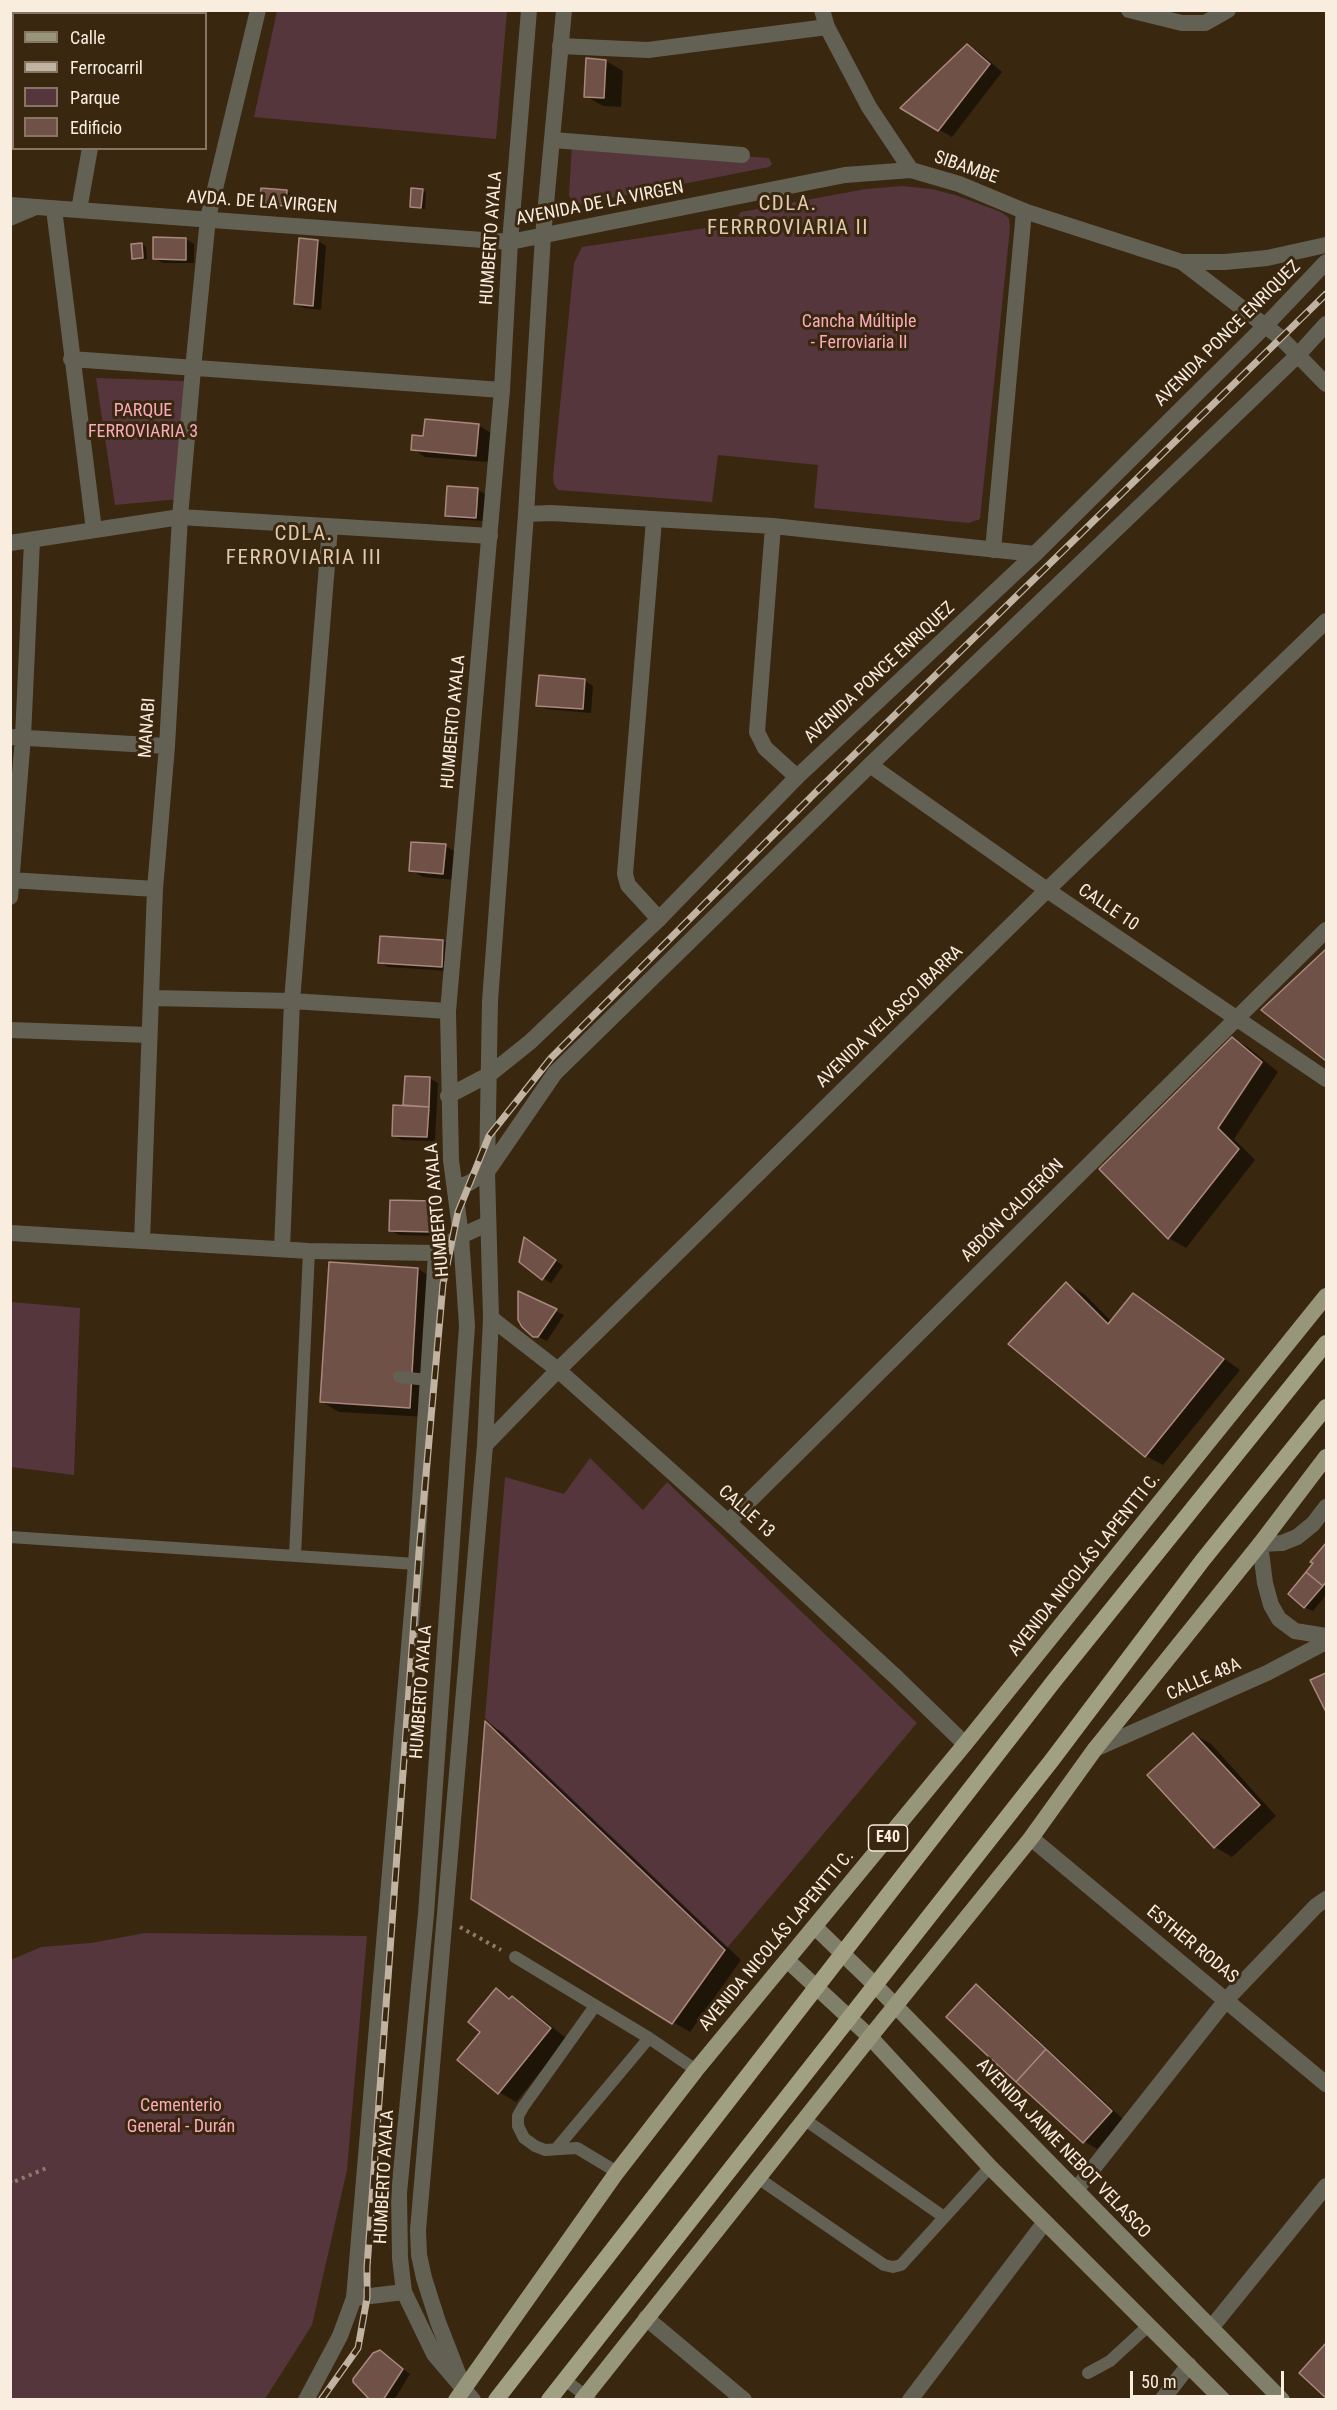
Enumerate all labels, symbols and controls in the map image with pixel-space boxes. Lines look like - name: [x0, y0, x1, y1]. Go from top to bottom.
- legend: [12, 12, 207, 150]
- text: Calle: [70, 27, 106, 48]
- text: Ferrocarril: [70, 57, 143, 78]
- text: Parque: [70, 87, 120, 108]
- text: Edificio: [70, 117, 122, 138]
- street label: SIBAMBE: [931, 147, 1001, 189]
- street label: HUMBERTO AYALA: [477, 170, 507, 306]
- street label: AVENIDA DE LA VIRGEN: [514, 177, 686, 231]
- street label: AVDA. DE LA VIRGEN: [186, 187, 338, 219]
- district label: CDLA. FERRROVIARIA II: [707, 192, 869, 242]
- street label: AVENIDA PONCE ENRIQUEZ: [1151, 257, 1305, 411]
- park label: Cancha Múltiple - Ferroviaria II: [802, 311, 916, 354]
- park label: PARQUE FERROVIARIA 3: [88, 400, 198, 442]
- district label: CDLA. FERROVIARIA III: [226, 522, 382, 572]
- street label: AVENIDA PONCE ENRIQUEZ: [800, 598, 960, 748]
- street label: HUMBERTO AYALA: [437, 654, 471, 790]
- street label: MANABI: [135, 697, 161, 759]
- street label: CALLE 10: [1074, 880, 1142, 936]
- street label: AVENIDA VELASCO IBARRA: [812, 941, 968, 1093]
- street label: HUMBERTO AYALA: [421, 1142, 455, 1278]
- street label: ABDÓN CALDERÓN: [957, 1155, 1069, 1267]
- street label: AVENIDA NICOLÁS LAPENTTI C.: [1004, 1469, 1166, 1661]
- street label: CALLE 13: [713, 1481, 779, 1543]
- street label: HUMBERTO AYALA: [407, 1624, 437, 1760]
- street label: CALLE 48A: [1164, 1654, 1244, 1706]
- road number: E40: [868, 1825, 908, 1851]
- street label: AVENIDA NICOLÁS LAPENTTI C.: [695, 1846, 859, 2036]
- street label: ESTHER RODAS: [1142, 1901, 1242, 1989]
- street label: AVENIDA JAIME NEBOT VELASCO: [971, 2055, 1155, 2243]
- park label: Cementerio General - Durán: [127, 2095, 235, 2138]
- street label: HUMBERTO AYALA: [371, 2109, 399, 2245]
- scale bar: [1133, 2359, 1288, 2397]
- text: 50 m: [1141, 2371, 1176, 2392]

